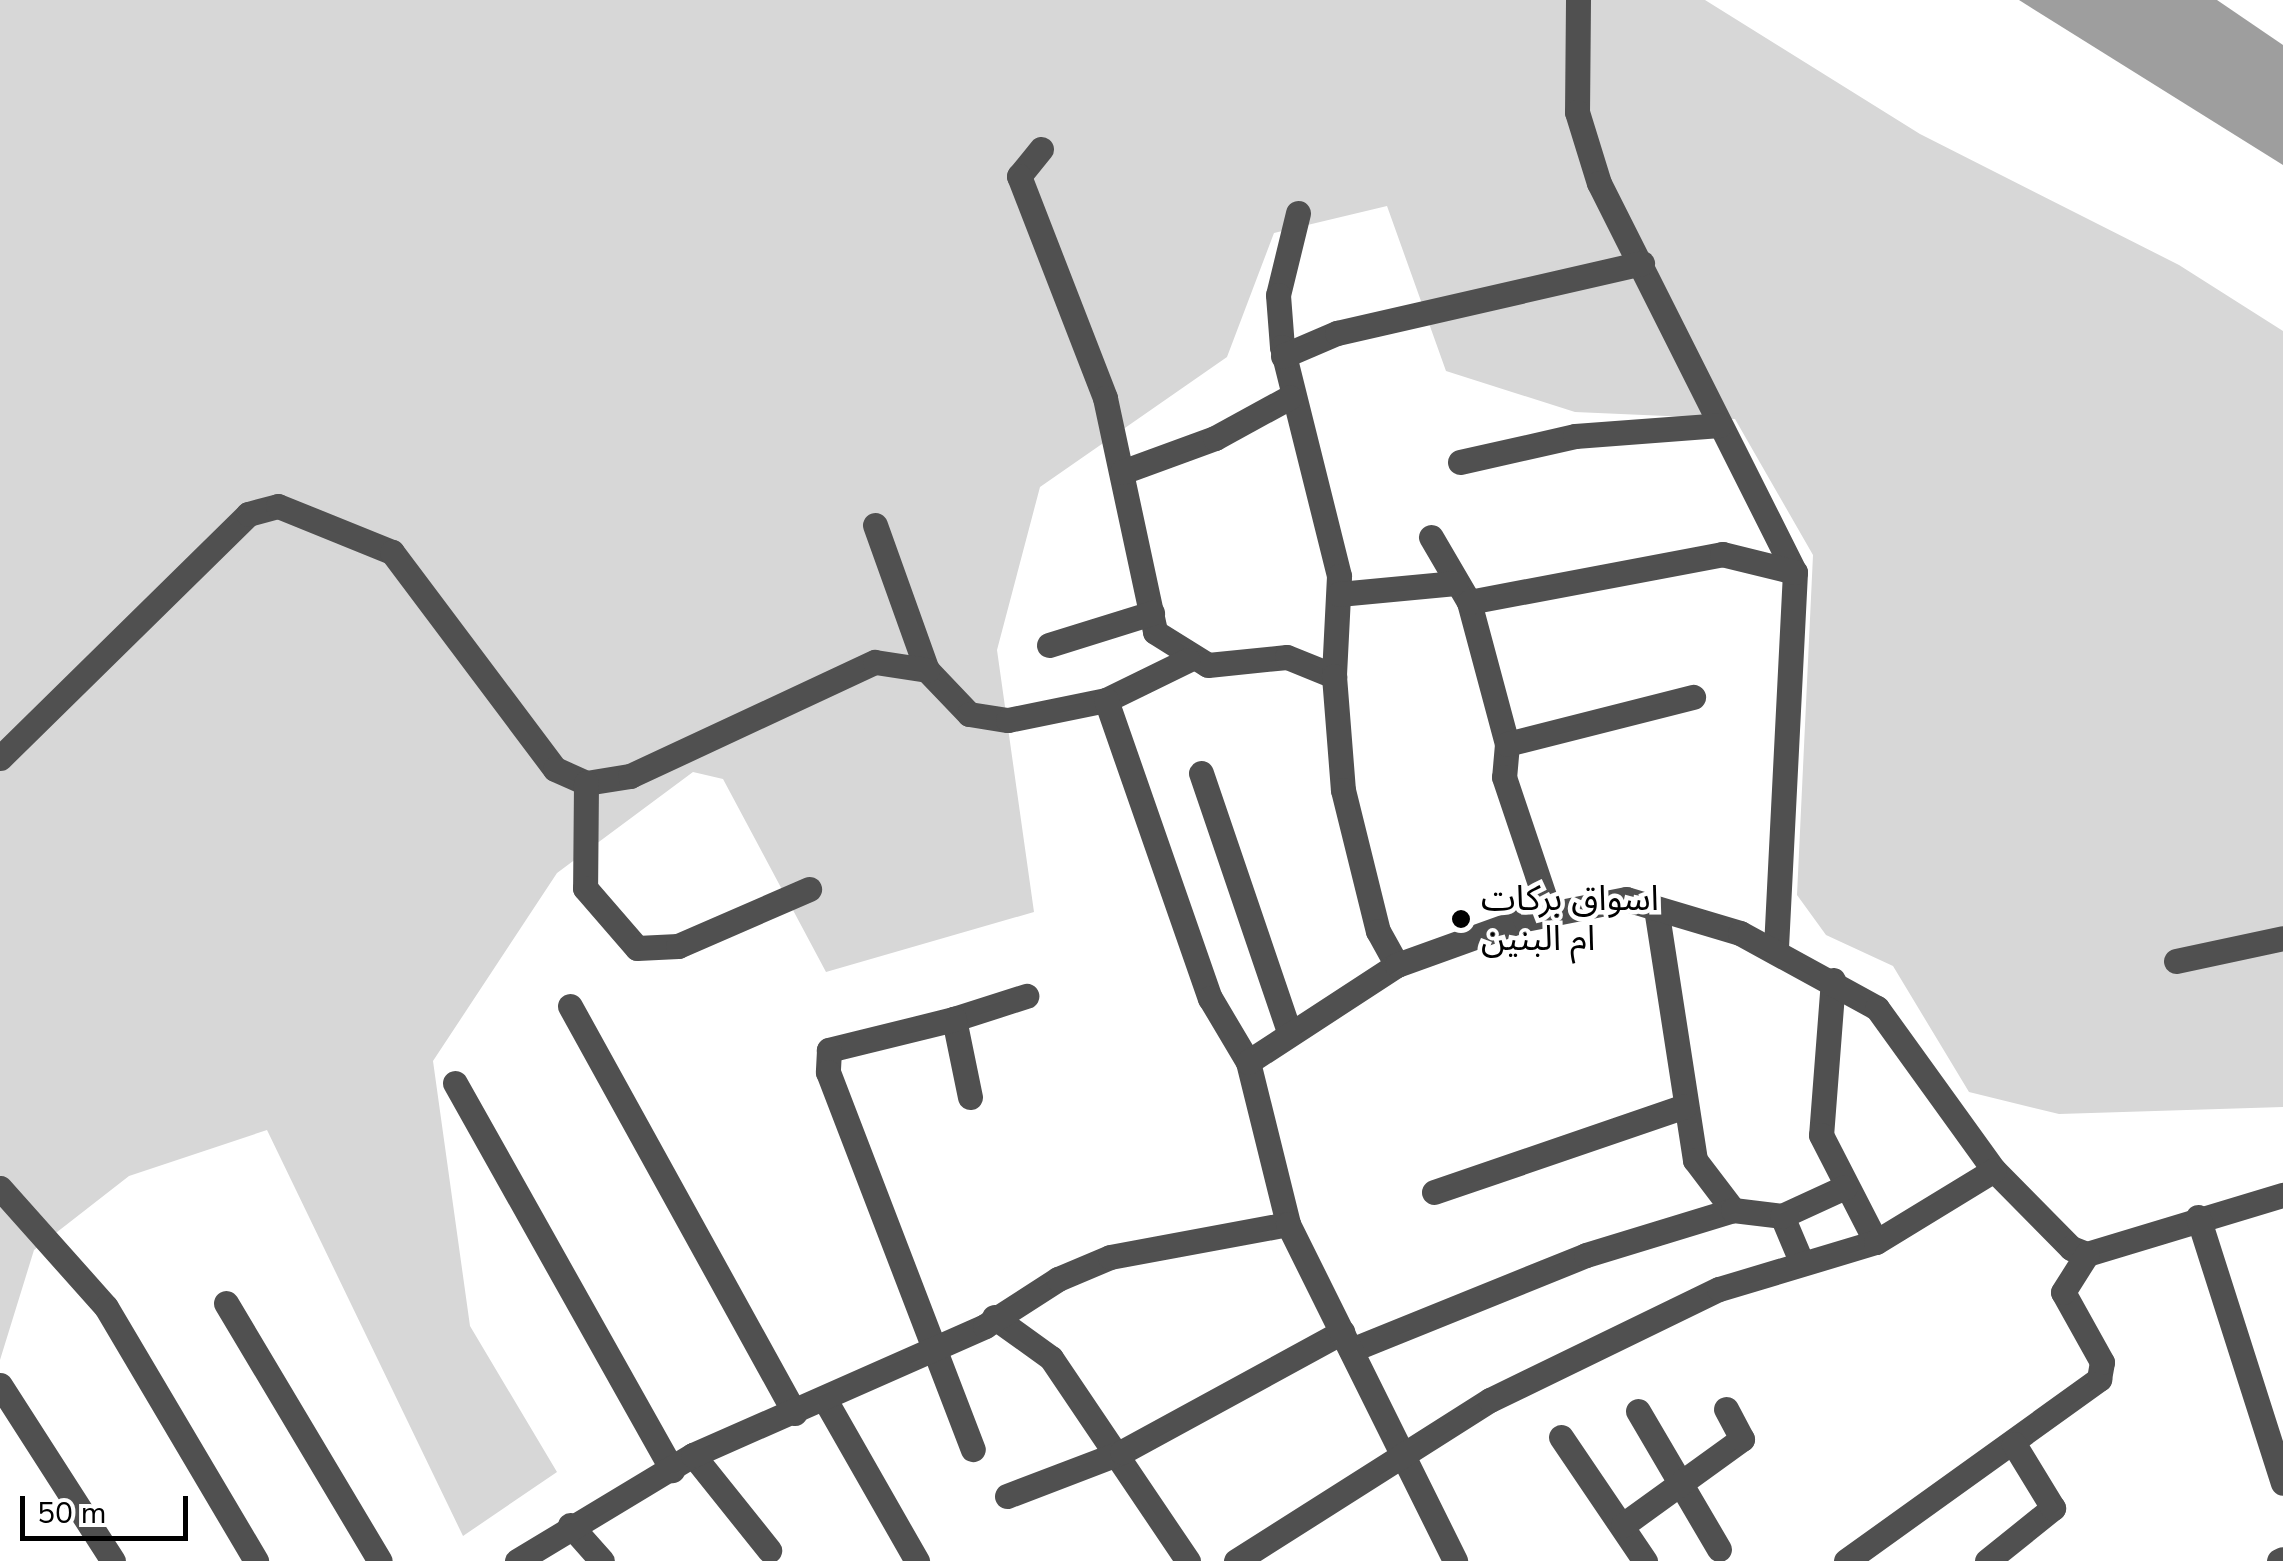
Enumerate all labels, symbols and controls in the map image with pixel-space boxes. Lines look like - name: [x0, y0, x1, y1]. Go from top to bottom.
- place label: اسواق بركات ام البنين: [1481, 878, 1659, 960]
- marker: اسواق بركات ام البنين: [1450, 908, 1472, 930]
- scale bar: [25, 1476, 192, 1538]
- text: 50 m: [37, 1493, 106, 1534]

